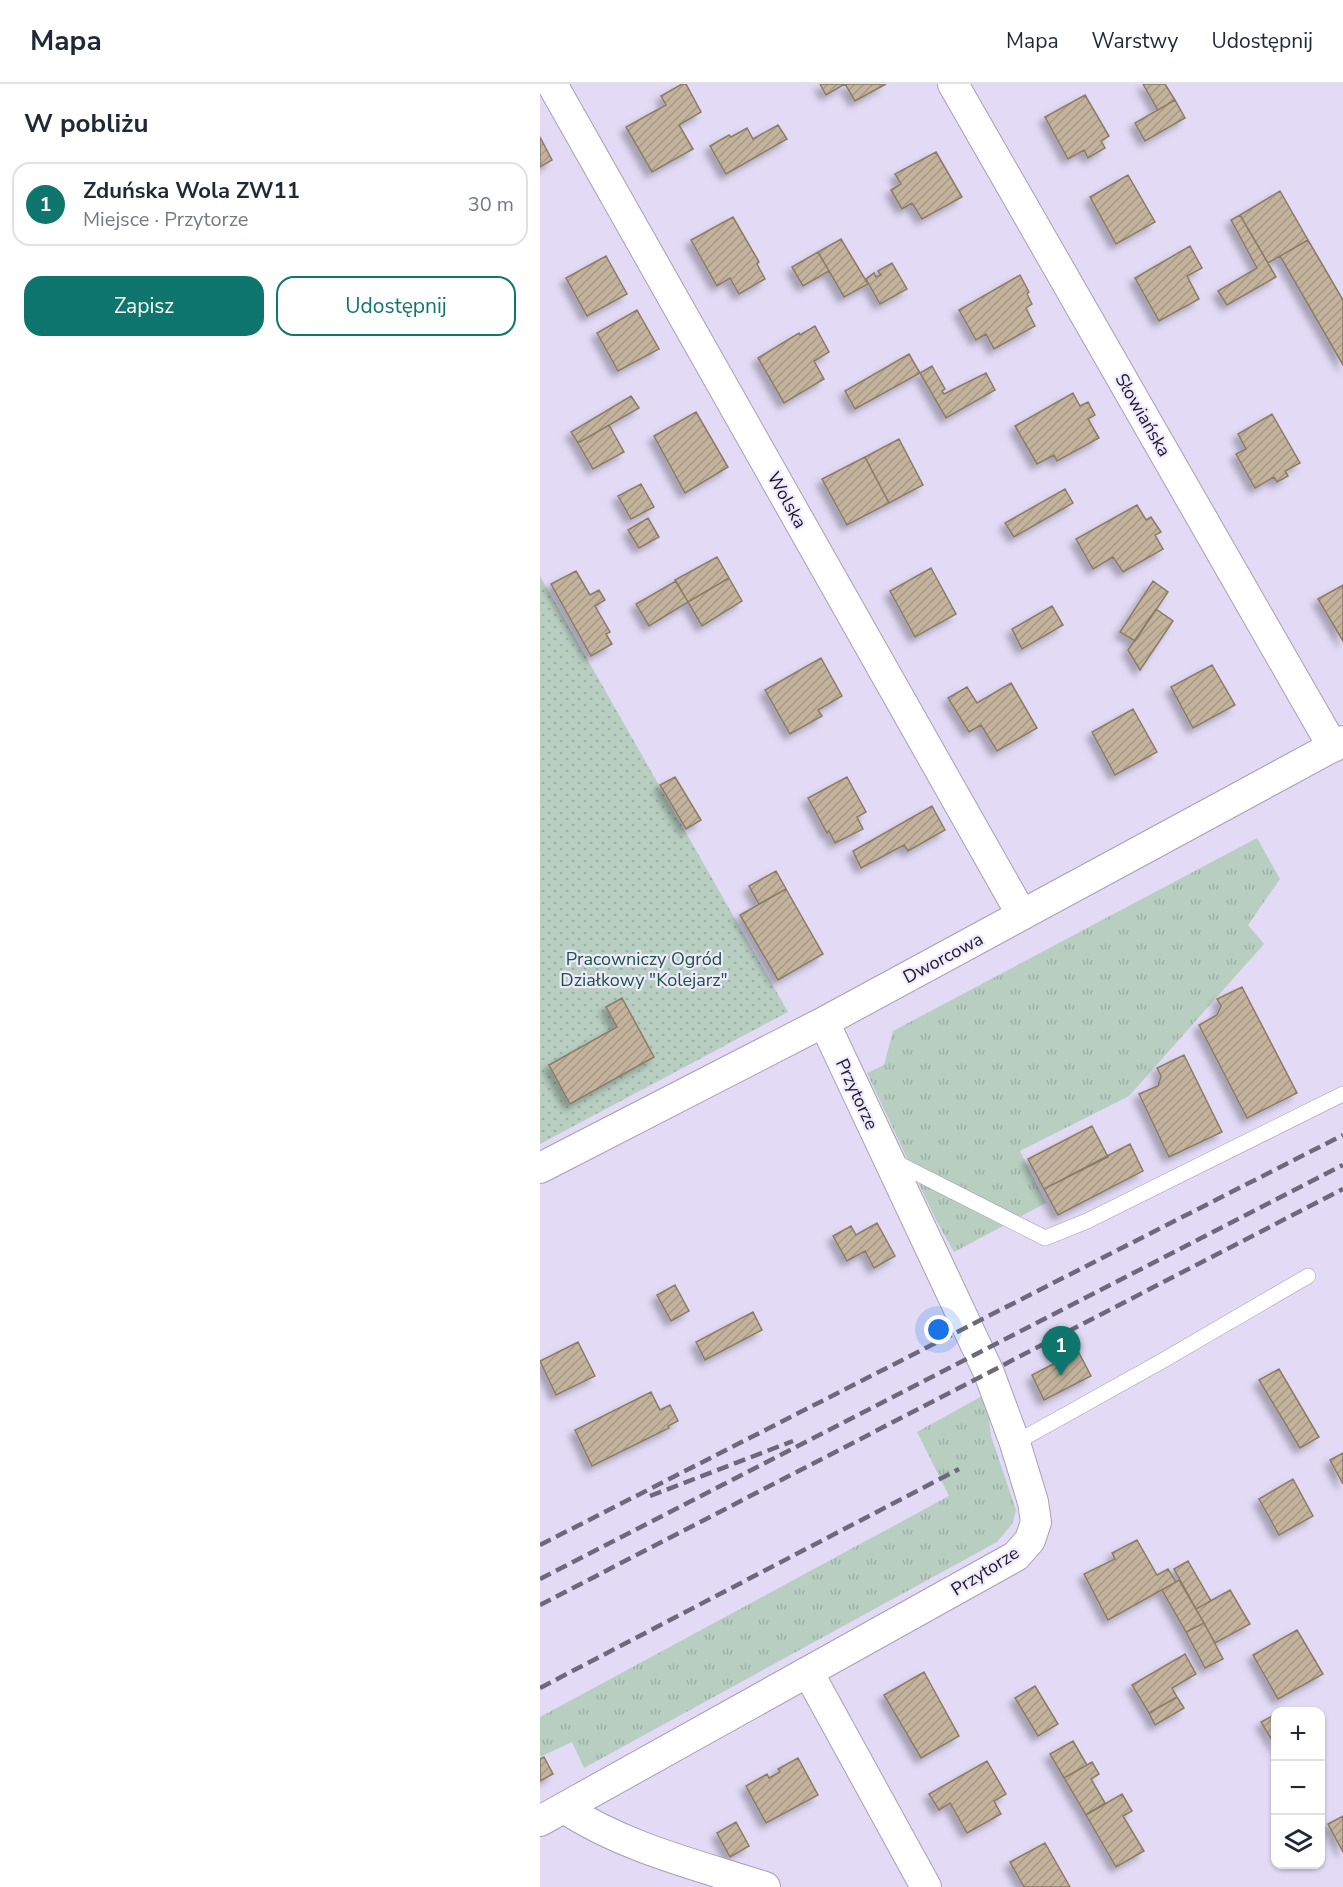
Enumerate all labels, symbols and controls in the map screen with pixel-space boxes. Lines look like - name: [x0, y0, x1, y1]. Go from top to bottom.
- text: Mapa: [30, 22, 102, 60]
- text: Mapa: [1006, 27, 1059, 55]
- text: Warstwy: [1092, 27, 1178, 55]
- text: Udostępnij: [1211, 27, 1313, 55]
- text: W pobliżu: [24, 106, 148, 141]
- text: Zduńska Wola ZW11: [83, 176, 300, 206]
- text: 1: [40, 191, 52, 218]
- text: 30 m: [468, 191, 514, 218]
- text: Miejsce · Przytorze: [83, 206, 248, 233]
- button: Zapisz: [24, 276, 264, 336]
- button: Udostępnij: [276, 276, 516, 336]
- street label: Słowiańska: [1110, 369, 1176, 461]
- street label: Wolska: [762, 467, 812, 533]
- street label: Dworcowa: [899, 927, 987, 989]
- park label: Pracowniczy Ogród Działkowy "Kolejarz": [560, 947, 728, 992]
- street label: Przytorze: [830, 1055, 884, 1133]
- your location: [924, 1315, 953, 1344]
- pin: 1: [1042, 1326, 1080, 1376]
- street label: Przytorze: [947, 1541, 1023, 1601]
- map controls: [1271, 1707, 1325, 1869]
- button: +: [1271, 1707, 1325, 1761]
- button: −: [1271, 1761, 1325, 1815]
- button: layers: [1271, 1815, 1325, 1869]

